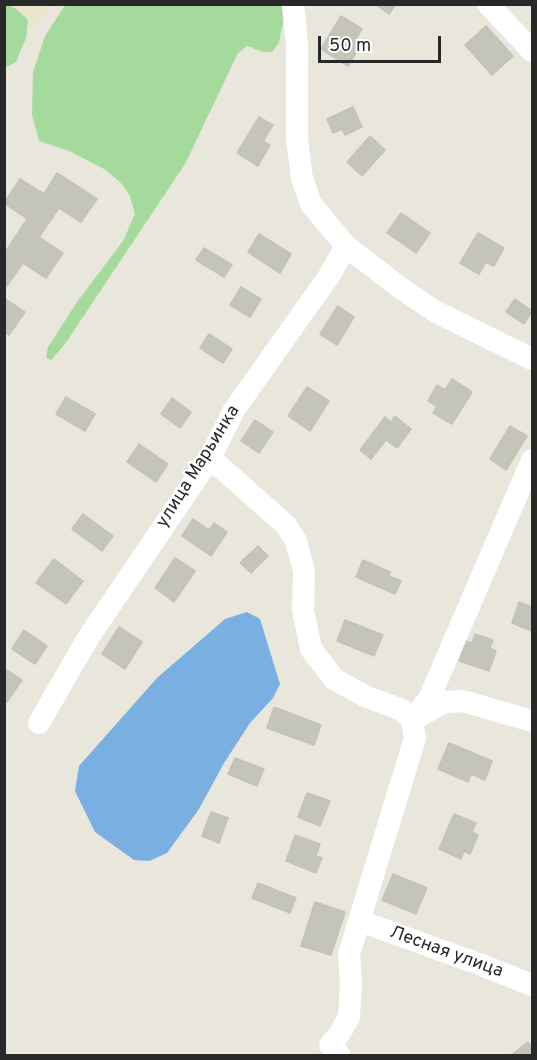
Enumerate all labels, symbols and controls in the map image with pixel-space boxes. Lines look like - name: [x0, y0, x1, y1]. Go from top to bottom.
- scale bar: [321, 24, 444, 62]
- text: 50 m: [329, 35, 371, 58]
- street label: улица Марьинка: [153, 402, 245, 532]
- street label: Лесная улица: [386, 922, 506, 984]

